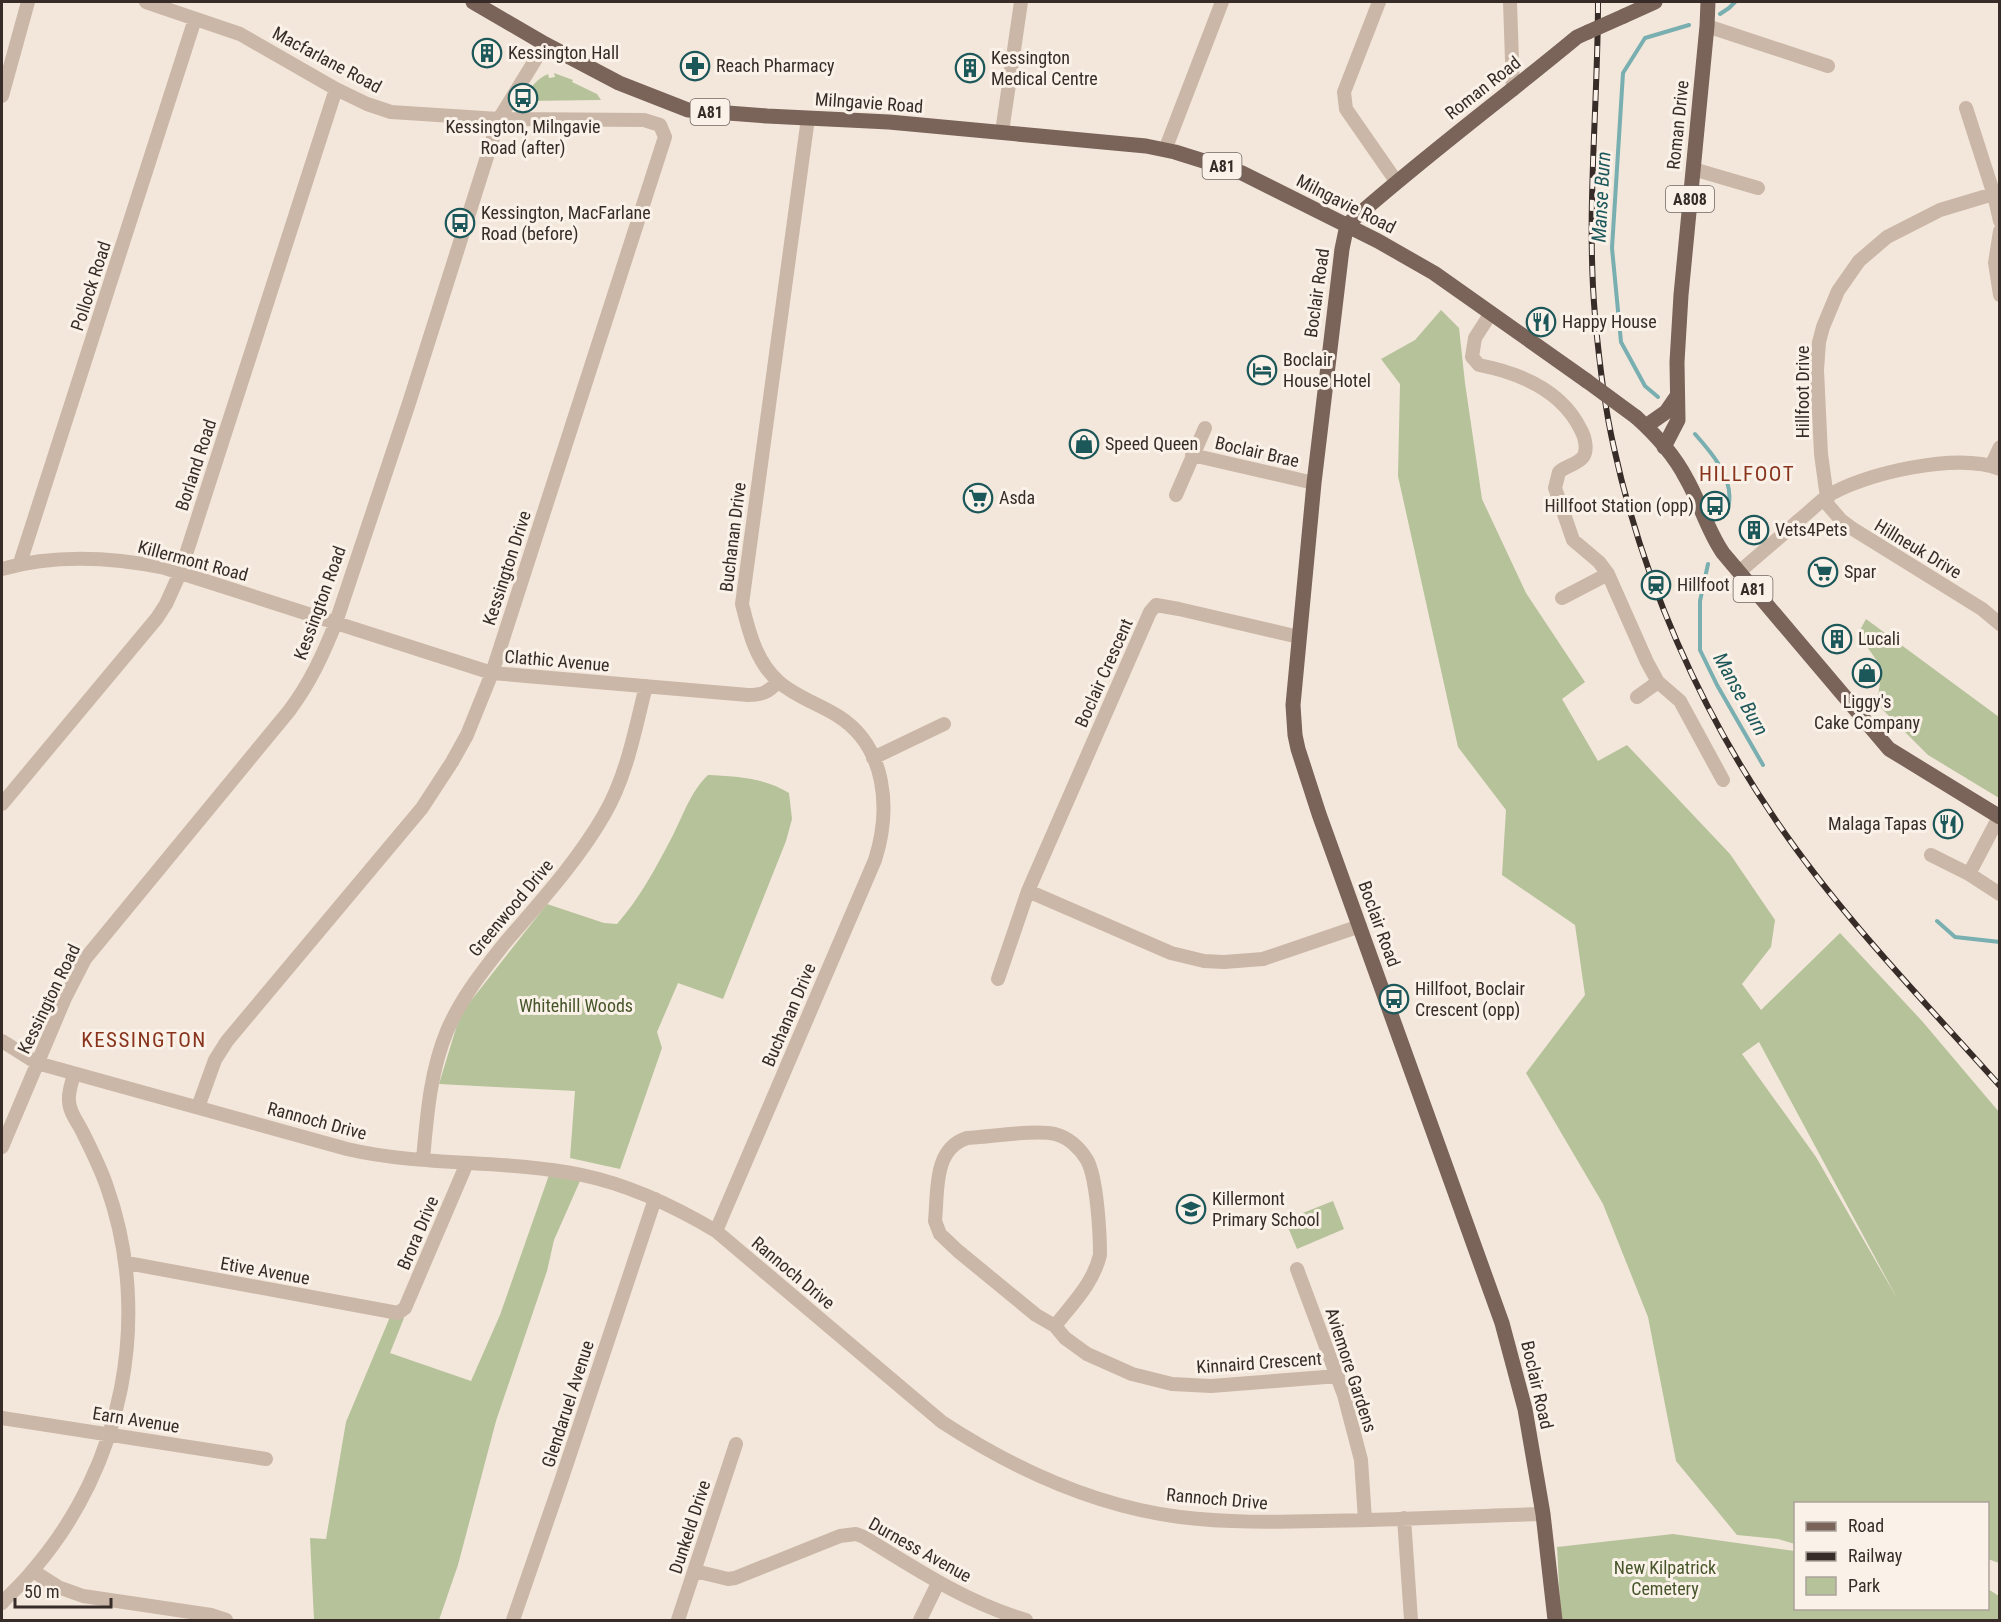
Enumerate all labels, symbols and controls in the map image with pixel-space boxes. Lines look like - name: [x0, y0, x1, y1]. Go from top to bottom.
- street label: Macfarlane Road: [269, 22, 385, 97]
- building icon: Kessington Hall: [471, 37, 503, 69]
- place label: Kessington Hall: [508, 42, 619, 63]
- place label: Kessington Medical Centre: [991, 47, 1098, 89]
- pharmacy icon: Reach Pharmacy: [679, 50, 711, 82]
- building icon: Kessington Medical Centre: [954, 52, 986, 84]
- street label: Roman Road: [1441, 52, 1525, 124]
- place label: Reach Pharmacy: [716, 55, 835, 76]
- street label: Roman Drive: [1662, 79, 1693, 171]
- bus stop icon: Kessington, Milngavie Road (after): [507, 82, 539, 114]
- street label: Milngavie Road: [814, 88, 924, 117]
- road number: A81: [690, 99, 730, 125]
- place label: Kessington, Milngavie Road (after): [446, 116, 600, 159]
- water label: Manse Burn: [1587, 151, 1615, 243]
- road number: A81: [1202, 153, 1242, 179]
- street label: Milngavie Road: [1293, 170, 1399, 238]
- road number: A808: [1666, 186, 1714, 212]
- place label: Kessington, MacFarlane Road (before): [481, 202, 651, 245]
- bus stop icon: Kessington, MacFarlane Road (before): [444, 207, 476, 239]
- street label: Pollock Road: [66, 238, 115, 333]
- street label: Boclair Road: [1300, 247, 1333, 339]
- restaurant icon: Happy House: [1525, 306, 1557, 338]
- place label: Happy House: [1562, 311, 1657, 332]
- street label: Hillfoot Drive: [1792, 346, 1813, 438]
- place label: Boclair House Hotel: [1283, 349, 1371, 391]
- hotel icon: Boclair House Hotel: [1246, 354, 1278, 386]
- street label: Borland Road: [171, 416, 220, 513]
- shop icon: Speed Queen: [1068, 428, 1100, 460]
- street label: Boclair Brae: [1213, 432, 1301, 471]
- place label: Speed Queen: [1105, 433, 1198, 454]
- district label: HILLFOOT: [1699, 462, 1795, 486]
- street label: Buchanan Drive: [715, 481, 750, 593]
- supermarket icon: Asda: [962, 482, 994, 514]
- place label: Asda: [999, 487, 1035, 508]
- bus stop icon: Hillfoot Station (opp): [1699, 490, 1731, 522]
- place label: Hillfoot Station (opp): [1544, 495, 1694, 517]
- street label: Kessington Drive: [478, 508, 535, 628]
- building icon: Vets4Pets: [1738, 514, 1770, 546]
- street label: Hillneuk Drive: [1871, 514, 1965, 583]
- place label: Vets4Pets: [1775, 519, 1847, 540]
- street label: Killermont Road: [136, 536, 250, 585]
- street label: Kessington Road: [289, 543, 350, 663]
- supermarket icon: Spar: [1807, 556, 1839, 588]
- place label: Spar: [1844, 561, 1877, 582]
- station icon: Hillfoot: [1640, 569, 1672, 601]
- place label: Hillfoot: [1677, 574, 1730, 595]
- road number: A81: [1734, 576, 1772, 602]
- street label: Boclair Crescent: [1070, 615, 1137, 730]
- building icon: Lucali: [1821, 623, 1853, 655]
- place label: Lucali: [1858, 628, 1900, 649]
- street label: Clathic Avenue: [504, 645, 610, 676]
- water label: Manse Burn: [1708, 648, 1774, 740]
- shop icon: Liggy's Cake Company: [1851, 657, 1883, 689]
- place label: Liggy's Cake Company: [1814, 691, 1920, 733]
- restaurant icon: Malaga Tapas: [1932, 808, 1964, 840]
- place label: Malaga Tapas: [1828, 813, 1927, 834]
- street label: Greenwood Drive: [464, 855, 557, 961]
- street label: Boclair Road: [1354, 878, 1405, 970]
- street label: Kessington Road: [13, 941, 84, 1057]
- street label: Buchanan Drive: [757, 960, 820, 1070]
- place label: Hillfoot, Boclair Crescent (opp): [1415, 978, 1525, 1021]
- bus stop icon: Hillfoot, Boclair Crescent (opp): [1378, 983, 1410, 1015]
- park label: Whitehill Woods: [519, 995, 633, 1016]
- district label: KESSINGTON: [81, 1028, 207, 1052]
- street label: Rannoch Drive: [265, 1097, 369, 1144]
- place label: Killermont Primary School: [1212, 1188, 1320, 1230]
- street label: Brora Drive: [393, 1193, 442, 1273]
- school or university icon: Killermont Primary School: [1175, 1193, 1207, 1225]
- street label: Rannoch Drive: [748, 1232, 839, 1313]
- street label: Etive Avenue: [219, 1252, 311, 1289]
- street label: Aviemore Gardens: [1321, 1305, 1381, 1435]
- street label: Glendaruel Avenue: [537, 1338, 598, 1470]
- street label: Boclair Road: [1517, 1339, 1558, 1431]
- street label: Kinnaird Crescent: [1196, 1348, 1322, 1377]
- street label: Earn Avenue: [91, 1402, 181, 1437]
- street label: Dunkeld Drive: [665, 1477, 715, 1576]
- street label: Rannoch Drive: [1165, 1484, 1269, 1513]
- legend: [1794, 1502, 1989, 1610]
- street label: Durness Avenue: [865, 1513, 975, 1586]
- text: Road: [1848, 1515, 1884, 1536]
- text: Railway: [1848, 1545, 1903, 1566]
- park label: New Kilpatrick Cemetery: [1614, 1557, 1716, 1599]
- scale bar: [15, 1571, 111, 1609]
- text: Park: [1848, 1575, 1880, 1596]
- text: 50 m: [24, 1581, 59, 1602]

